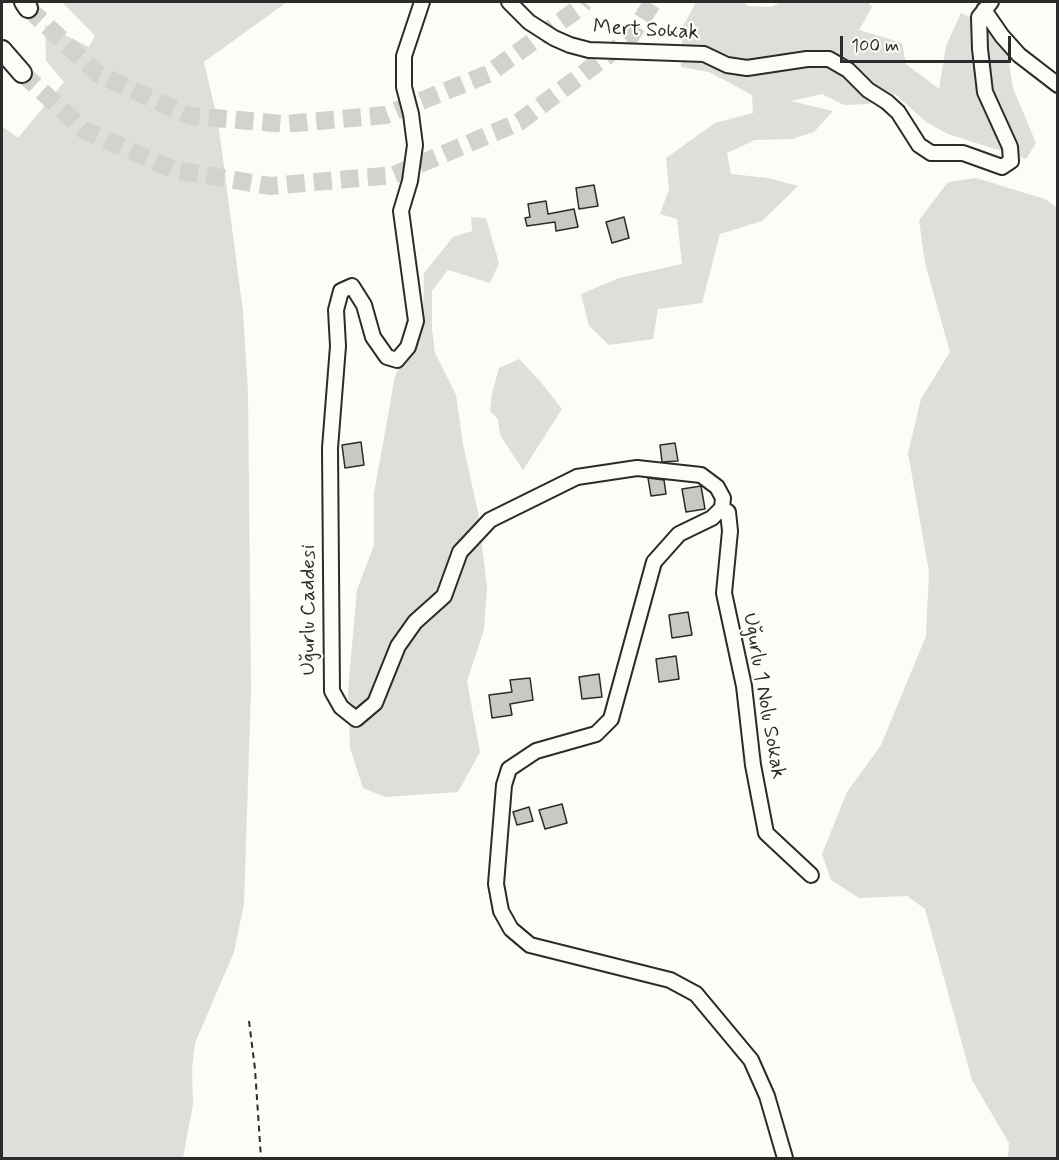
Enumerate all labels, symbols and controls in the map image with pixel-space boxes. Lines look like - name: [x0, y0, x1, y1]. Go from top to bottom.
- street label: Mert Sokak: [592, 16, 700, 46]
- scale bar: [843, 24, 1014, 62]
- text: 100 m: [851, 34, 899, 58]
- street label: Uğurlu Caddesi: [297, 544, 323, 676]
- street label: Uğurlu 1 Nolu Sokak: [736, 611, 790, 781]

